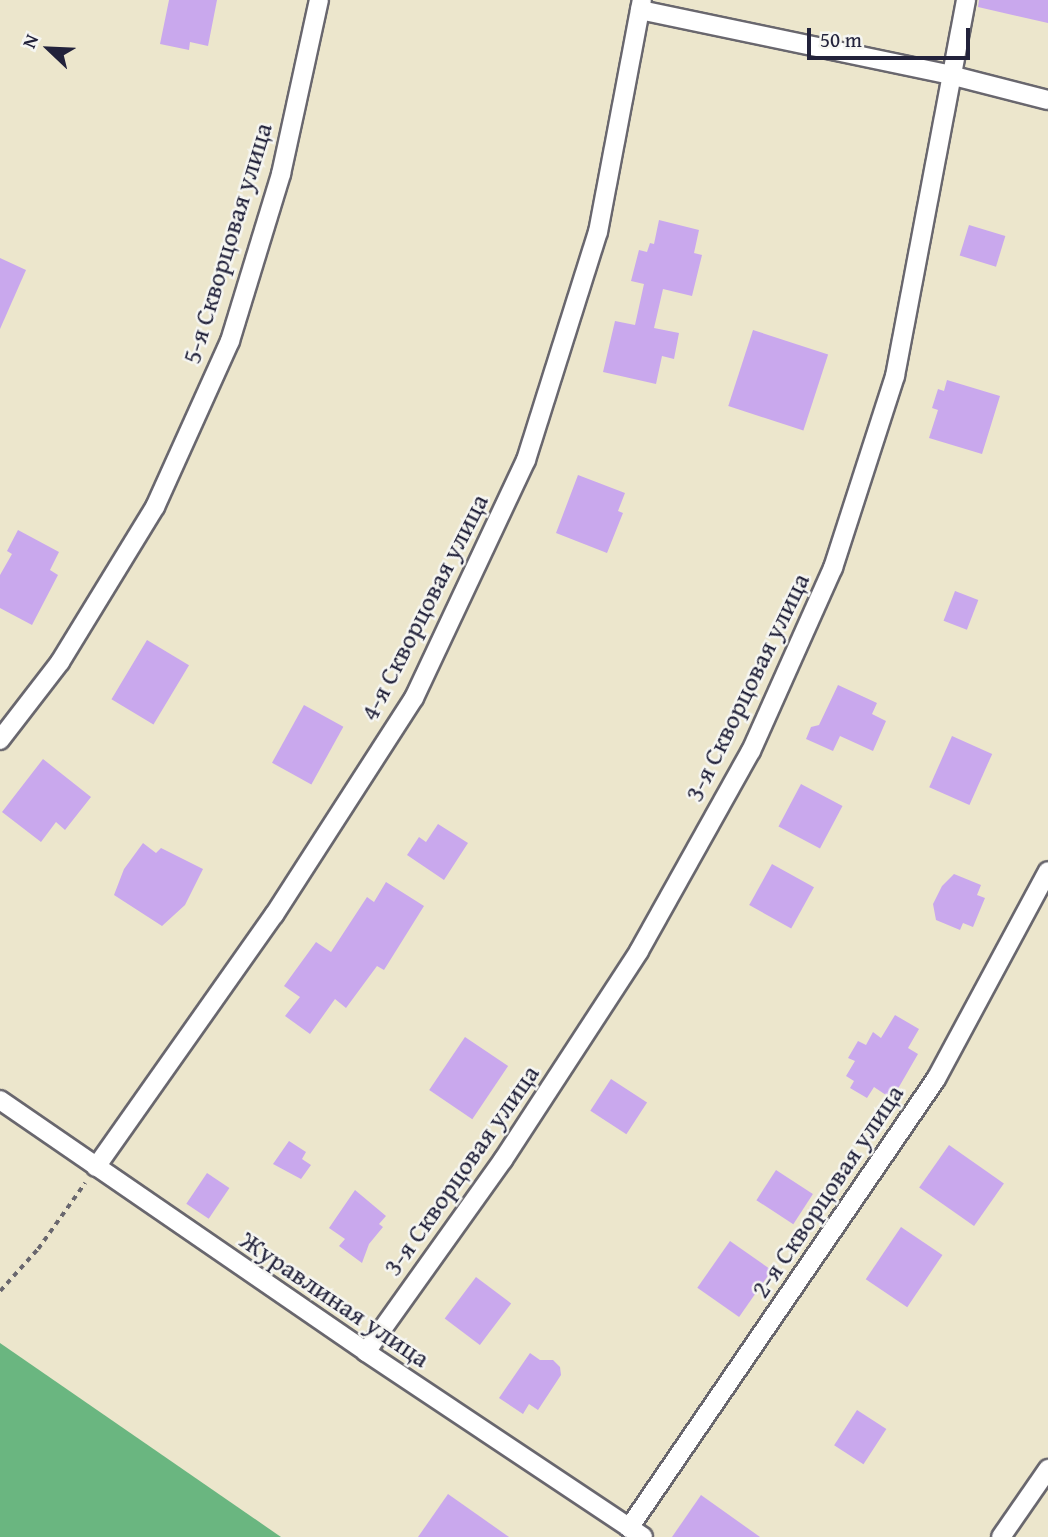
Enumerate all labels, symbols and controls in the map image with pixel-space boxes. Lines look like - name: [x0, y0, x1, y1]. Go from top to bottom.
- north arrow: [14, 14, 84, 84]
- scale bar: [810, 14, 973, 58]
- text: 50 m: [820, 24, 862, 55]
- text: N: [14, 29, 45, 52]
- street label: 5-я Скворцовая улица: [176, 119, 278, 367]
- street label: 4-я Скворцовая улица: [353, 488, 495, 726]
- street label: 3-я Скворцовая улица: [678, 568, 816, 806]
- street label: 3-я Скворцовая улица: [376, 1059, 546, 1281]
- street label: 2-я Скворцовая улица: [744, 1079, 910, 1303]
- street label: Журавлиная улица: [234, 1224, 436, 1374]

